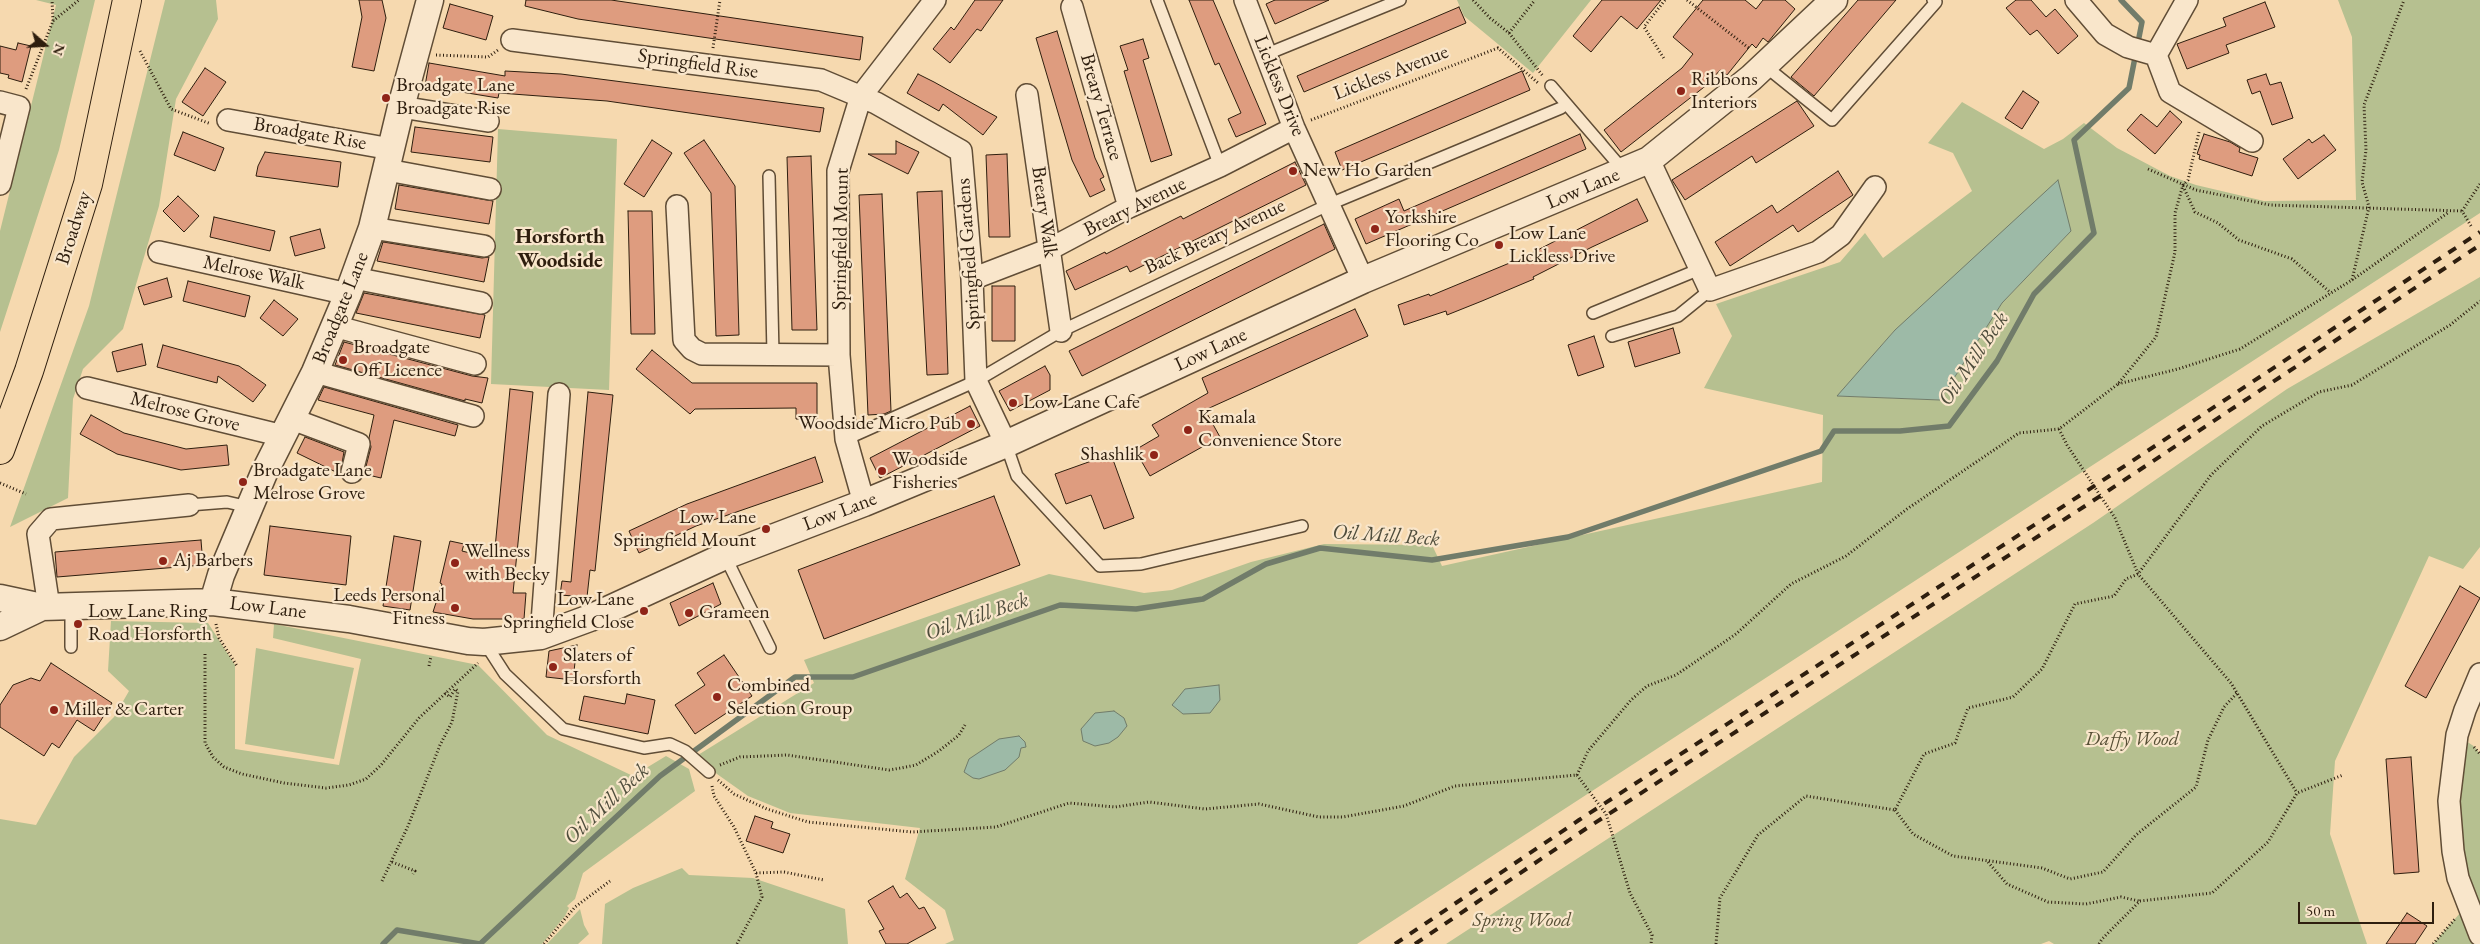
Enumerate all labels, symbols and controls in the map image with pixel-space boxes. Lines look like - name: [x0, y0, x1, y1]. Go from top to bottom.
- north arrow: [20, 20, 70, 70]
- street label: Lickless Drive: [1248, 32, 1310, 140]
- street label: Lickless Avenue: [1330, 40, 1452, 106]
- text: N: [49, 42, 70, 58]
- street label: Springfield Rise: [636, 44, 760, 84]
- street label: Breary Terrace: [1074, 51, 1128, 163]
- place label: Ribbons Interiors: [1691, 68, 1758, 115]
- place label: Broadgate Lane Broadgate Rise: [396, 74, 515, 121]
- marker: Ribbons Interiors: [1675, 85, 1687, 97]
- marker: Broadgate Lane Broadgate Rise: [380, 92, 392, 104]
- street label: Broadgate Rise: [252, 112, 368, 156]
- place label: New Ho Garden: [1303, 159, 1432, 183]
- street label: Low Lane: [1543, 163, 1623, 215]
- street label: Breary Walk: [1026, 165, 1062, 259]
- marker: New Ho Garden: [1287, 165, 1299, 177]
- street label: Springfield Mount: [828, 168, 854, 310]
- street label: Breary Avenue: [1080, 172, 1190, 242]
- street label: Springfield Gardens: [952, 177, 986, 331]
- street label: Broadway: [51, 188, 97, 268]
- street label: Back Breary Avenue: [1141, 194, 1289, 280]
- place label: Yorkshire Flooring Co: [1385, 206, 1479, 253]
- place label: Low Lane Lickless Drive: [1509, 222, 1615, 269]
- marker: Yorkshire Flooring Co: [1369, 223, 1381, 235]
- district label: Horsforth Woodside: [515, 224, 605, 274]
- marker: Low Lane Lickless Drive: [1493, 239, 1505, 251]
- street label: Broadgate Lane: [308, 248, 374, 368]
- street label: Melrose Walk: [201, 250, 307, 296]
- water label: Oil Mill Beck: [1933, 307, 2015, 411]
- street label: Low Lane: [1171, 323, 1251, 377]
- place label: Broadgate Off Licence: [353, 336, 442, 383]
- marker: Broadgate Off Licence: [337, 354, 349, 366]
- street label: Melrose Grove: [128, 387, 242, 437]
- place label: Low Lane Cafe: [1023, 391, 1140, 415]
- marker: Low Lane Cafe: [1007, 397, 1019, 409]
- place label: Kamala Convenience Store: [1198, 406, 1342, 453]
- place label: Woodside Micro Pub: [798, 412, 961, 436]
- marker: Woodside Micro Pub: [965, 418, 977, 430]
- marker: Kamala Convenience Store: [1182, 424, 1194, 436]
- place label: Shashlik: [1081, 443, 1144, 467]
- place label: Woodside Fisheries: [892, 448, 968, 495]
- marker: Shashlik: [1148, 449, 1160, 461]
- place label: Broadgate Lane Melrose Grove: [253, 459, 372, 506]
- marker: Woodside Fisheries: [876, 465, 888, 477]
- marker: Broadgate Lane Melrose Grove: [237, 476, 249, 488]
- street label: Low Lane: [800, 487, 880, 537]
- place label: Low Lane Springfield Mount: [614, 506, 756, 553]
- water label: Oil Mill Beck: [1331, 520, 1441, 552]
- marker: Low Lane Springfield Mount: [760, 523, 772, 535]
- place label: Wellness with Becky: [465, 540, 550, 587]
- place label: Aj Barbers: [173, 549, 253, 573]
- marker: Aj Barbers: [157, 555, 169, 567]
- marker: Wellness with Becky: [449, 557, 461, 569]
- place label: Leeds Personal Fitness: [333, 584, 445, 631]
- place label: Low Lane Springfield Close: [503, 588, 634, 635]
- water label: Oil Mill Beck: [922, 588, 1032, 646]
- street label: Low Lane: [228, 591, 308, 625]
- place label: Low Lane Ring Road Horsforth: [88, 600, 212, 647]
- place label: Grameen: [699, 601, 770, 625]
- marker: Leeds Personal Fitness: [449, 602, 461, 614]
- marker: Low Lane Springfield Close: [638, 605, 650, 617]
- marker: Grameen: [683, 607, 695, 619]
- marker: Low Lane Ring Road Horsforth: [72, 618, 84, 630]
- place label: Slaters of Horsforth: [563, 644, 641, 691]
- marker: Slaters of Horsforth: [547, 661, 559, 673]
- place label: Combined Selection Group: [727, 674, 852, 721]
- marker: Combined Selection Group: [711, 691, 723, 703]
- place label: Miller & Carter: [64, 698, 184, 722]
- marker: Miller & Carter: [48, 704, 60, 716]
- park label: Daffy Wood: [2085, 728, 2179, 752]
- water label: Oil Mill Beck: [559, 758, 655, 850]
- scale bar: [2300, 892, 2436, 924]
- text: 50 m: [2306, 901, 2335, 920]
- park label: Spring Wood: [1473, 909, 1571, 933]

